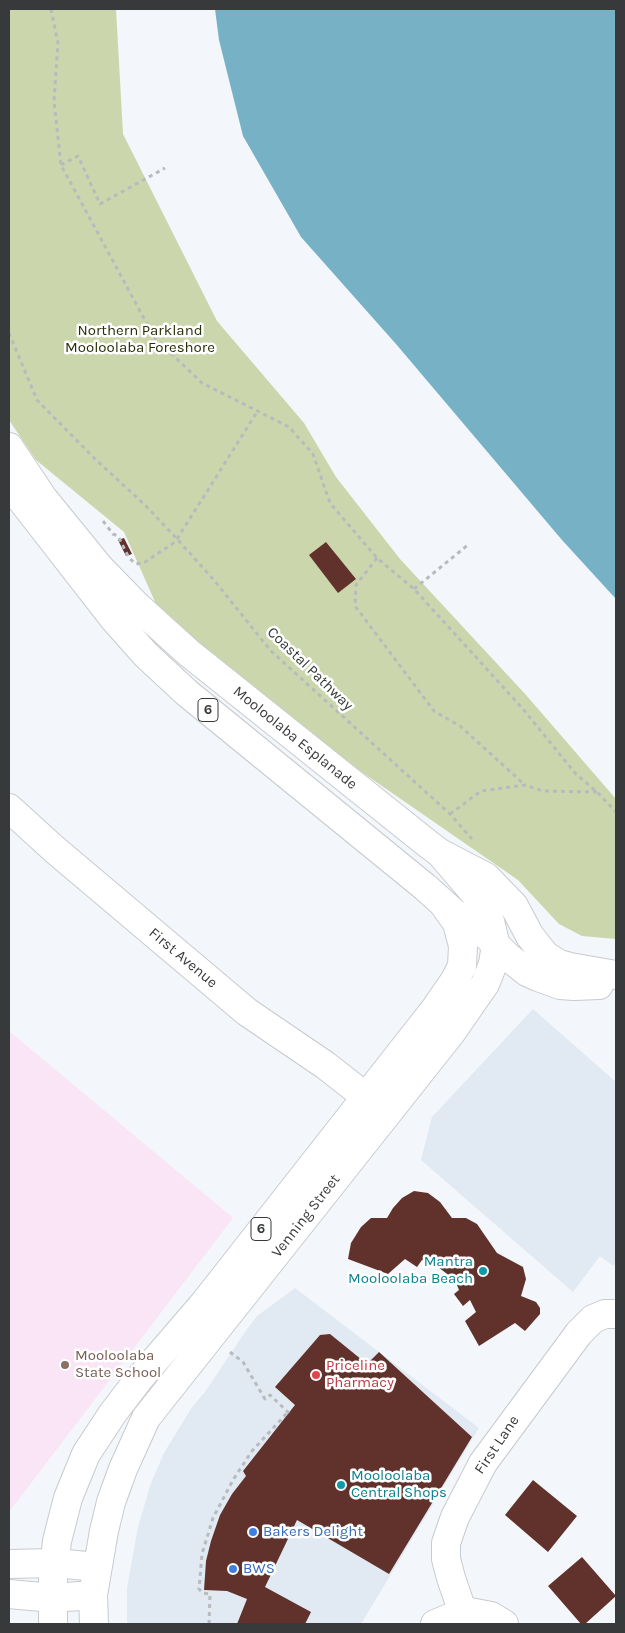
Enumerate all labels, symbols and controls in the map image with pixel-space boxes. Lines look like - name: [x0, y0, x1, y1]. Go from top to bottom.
- park label: Northern Parkland Mooloolaba Foreshore: [65, 322, 215, 357]
- street label: Coastal Pathway: [263, 623, 357, 715]
- street label: Mooloolaba Esplanade: [229, 682, 361, 794]
- road number: 6: [198, 698, 218, 722]
- street label: First Avenue: [145, 924, 221, 992]
- street label: Venning Street: [268, 1171, 344, 1261]
- road number: 6: [251, 1218, 271, 1240]
- place label: Mantra Mooloolaba Beach: [348, 1253, 473, 1288]
- marker: Mantra Mooloolaba Beach: [477, 1265, 489, 1277]
- place label: Mooloolaba State School: [75, 1347, 161, 1382]
- place label: Priceline Pharmacy: [326, 1357, 394, 1392]
- marker: Mooloolaba State School: [59, 1359, 71, 1371]
- marker: Priceline Pharmacy: [310, 1369, 322, 1381]
- street label: First Lane: [471, 1412, 523, 1478]
- place label: Mooloolaba Central Shops: [351, 1467, 447, 1502]
- marker: Mooloolaba Central Shops: [335, 1479, 347, 1491]
- place label: Bakers Delight: [263, 1523, 363, 1541]
- marker: Bakers Delight: [247, 1526, 259, 1538]
- place label: BWS: [243, 1560, 275, 1578]
- marker: BWS: [227, 1563, 239, 1575]

